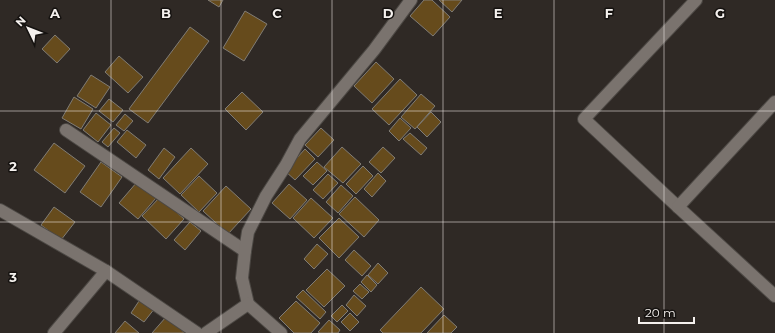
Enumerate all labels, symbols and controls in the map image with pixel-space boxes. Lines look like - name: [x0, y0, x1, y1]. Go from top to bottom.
- text: A: [49, 5, 61, 21]
- text: B: [161, 5, 171, 21]
- text: C: [272, 5, 282, 21]
- text: D: [383, 5, 394, 21]
- text: E: [494, 5, 503, 21]
- text: F: [605, 5, 613, 21]
- text: G: [715, 5, 725, 21]
- north arrow: [8, 8, 48, 48]
- text: N: [13, 13, 29, 29]
- text: 2: [9, 158, 17, 174]
- text: 3: [8, 269, 17, 285]
- scale bar: [639, 299, 694, 325]
- text: 20 m: [645, 305, 676, 320]

